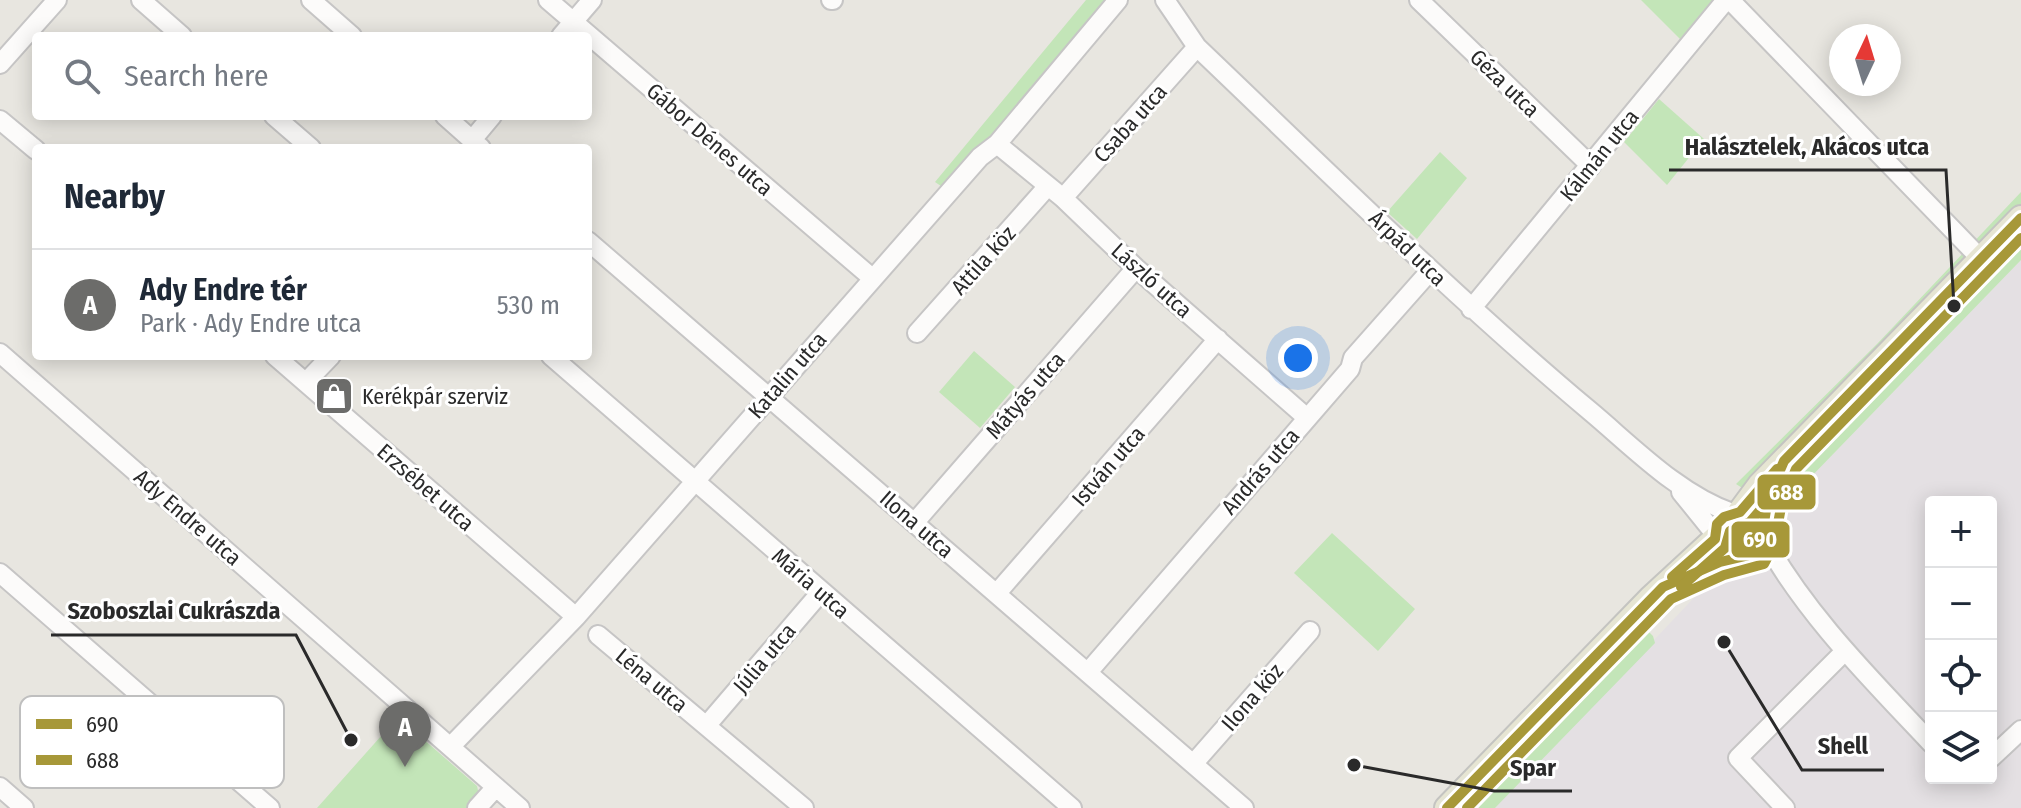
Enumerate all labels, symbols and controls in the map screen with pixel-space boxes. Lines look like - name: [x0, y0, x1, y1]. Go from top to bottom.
- north arrow: [1829, 24, 1901, 96]
- search box: [32, 32, 592, 120]
- street label: Géza utca: [1464, 44, 1545, 123]
- icon: search: [60, 54, 104, 98]
- text: Search here: [124, 58, 269, 94]
- street label: Gábor Dénes utca: [641, 77, 778, 202]
- street label: Csaba utca: [1088, 78, 1173, 168]
- street label: Kálmán utca: [1554, 104, 1645, 207]
- callout: Halásztelek, Akácos utca: [1669, 122, 1946, 170]
- text: Halásztelek, Akácos utca: [1685, 133, 1929, 161]
- text: Nearby: [64, 176, 165, 217]
- street label: Árpád utca: [1363, 205, 1452, 292]
- street label: Attila köz: [945, 220, 1021, 300]
- street label: László utca: [1106, 237, 1198, 324]
- text: Ady Endre tér: [140, 272, 307, 308]
- text: A: [83, 290, 97, 321]
- text: 530 m: [497, 290, 560, 321]
- text: Park · Ady Endre utca: [140, 308, 361, 339]
- street label: Katalin utca: [742, 326, 832, 424]
- your location: [1278, 338, 1318, 378]
- street label: Mátyás utca: [980, 346, 1071, 444]
- shop icon: Kerékpár szerviz: [313, 375, 355, 417]
- place label: Kerékpár szerviz: [362, 383, 508, 410]
- street label: István utca: [1066, 421, 1151, 512]
- street label: András utca: [1216, 423, 1305, 520]
- street label: Erzsébet utca: [372, 438, 480, 537]
- street label: Ady Endre utca: [129, 463, 247, 571]
- line badge: 688: [1756, 473, 1817, 511]
- text: 688: [1769, 479, 1804, 506]
- street label: Ilona utca: [874, 485, 959, 564]
- map controls: [1925, 496, 1997, 784]
- button: +: [1925, 496, 1997, 568]
- line badge: 690: [1730, 520, 1791, 559]
- text: 690: [1743, 526, 1777, 553]
- street label: Mária utca: [766, 542, 855, 624]
- button: −: [1925, 568, 1997, 640]
- callout: Szoboszlai Cukrászda: [51, 587, 296, 635]
- text: Szoboszlai Cukrászda: [68, 597, 281, 625]
- street label: Júlia utca: [727, 618, 801, 699]
- button: locate: [1925, 640, 1997, 712]
- street label: Léna utca: [610, 642, 693, 718]
- street label: Ilona köz: [1216, 658, 1289, 737]
- legend: [20, 696, 284, 788]
- pin: A: [379, 701, 431, 767]
- text: 690: [86, 711, 119, 738]
- button: layers: [1925, 712, 1997, 784]
- callout: Shell: [1802, 722, 1884, 770]
- text: Shell: [1818, 732, 1869, 760]
- callout: Spar: [1494, 743, 1572, 791]
- text: 688: [86, 747, 119, 774]
- text: Spar: [1510, 754, 1556, 782]

